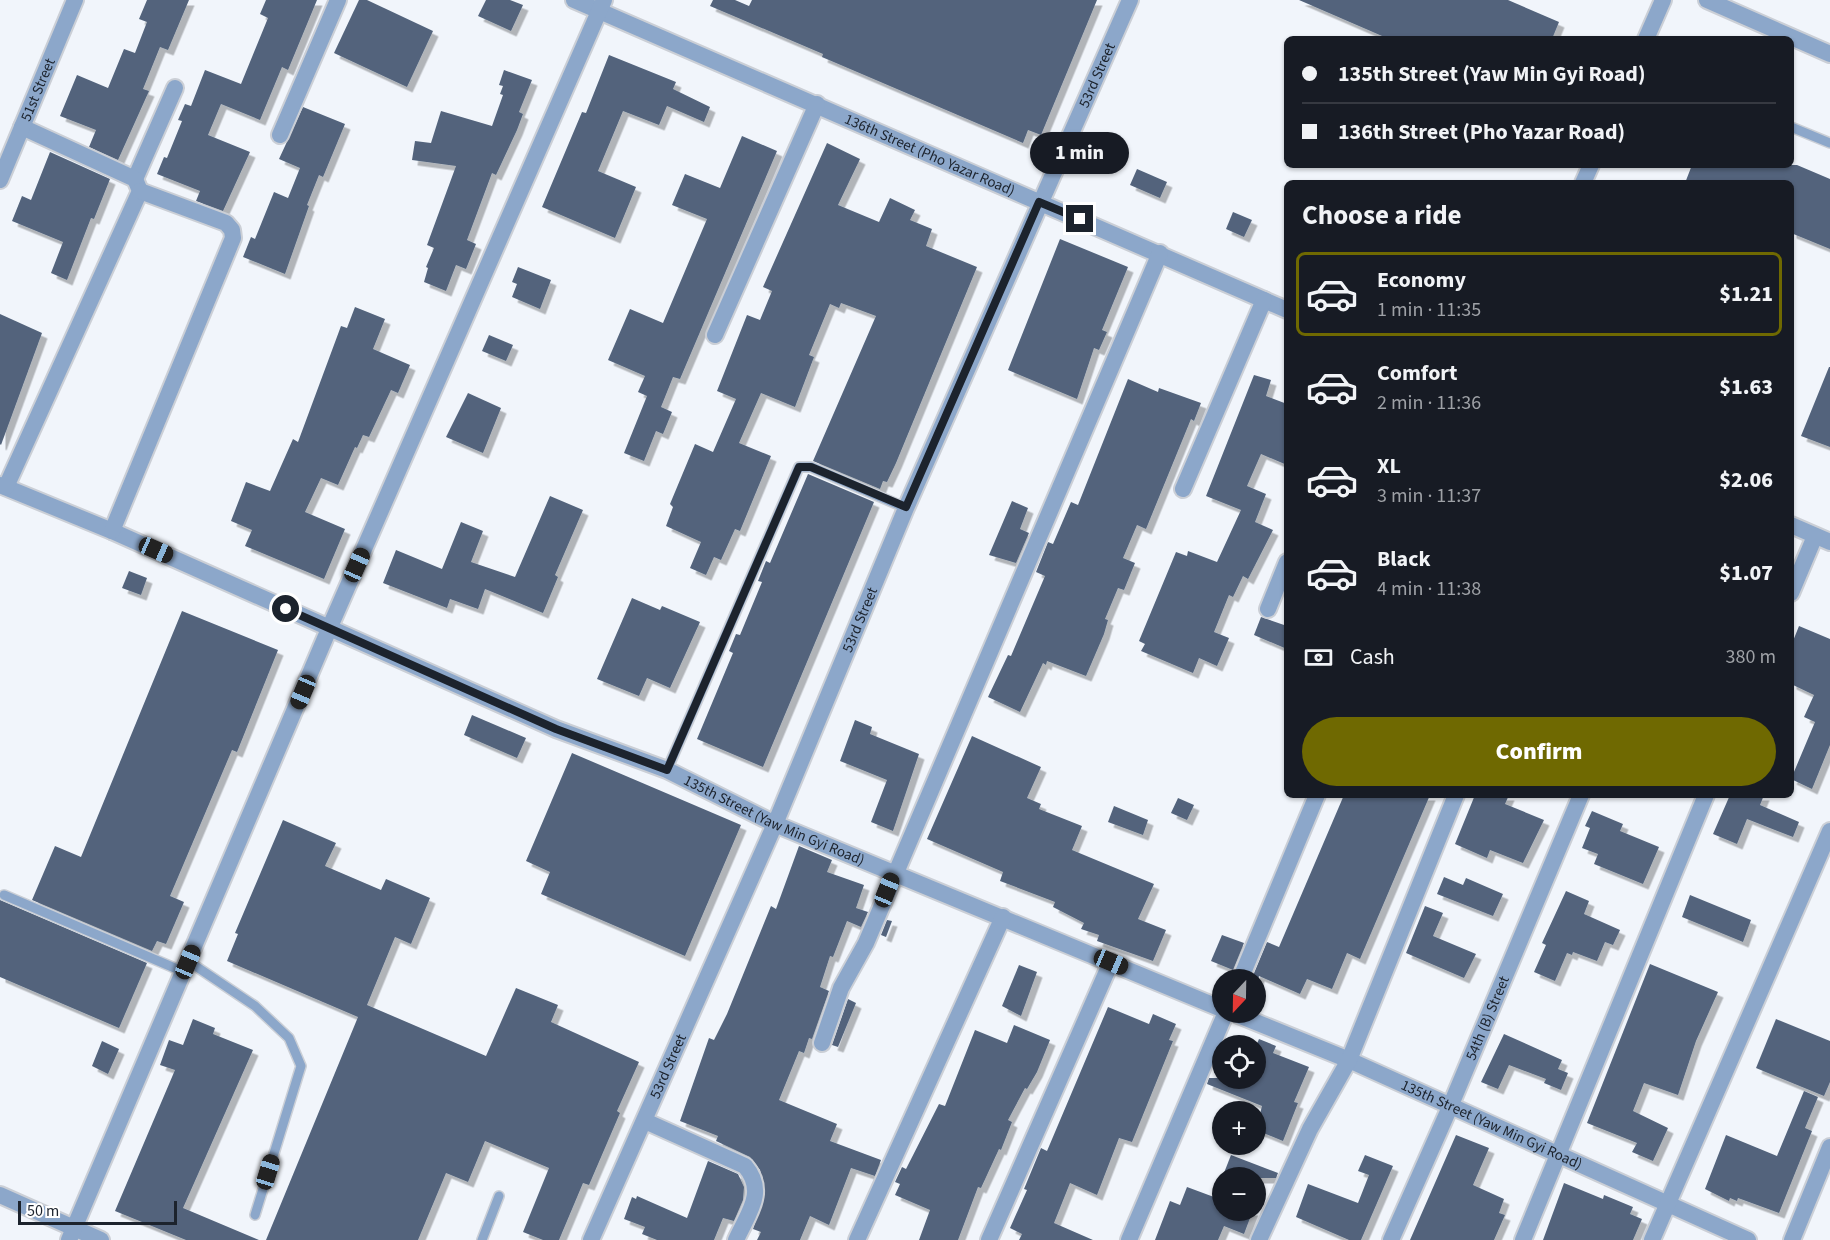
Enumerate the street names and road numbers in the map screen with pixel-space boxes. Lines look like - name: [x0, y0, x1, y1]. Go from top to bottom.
- street label: 53rd Street: [1073, 39, 1120, 111]
- street label: 51st Street: [15, 55, 60, 124]
- street label: 136th Street (Pho Yazar Road): [841, 108, 1018, 201]
- street label: 53rd Street: [837, 584, 883, 656]
- street label: 135th Street (Yaw Min Gyi Road): [680, 770, 868, 870]
- street label: 54th (B) Street: [1460, 973, 1514, 1063]
- street label: 53rd Street: [644, 1030, 691, 1102]
- street label: 135th Street (Yaw Min Gyi Road): [1398, 1074, 1586, 1174]

